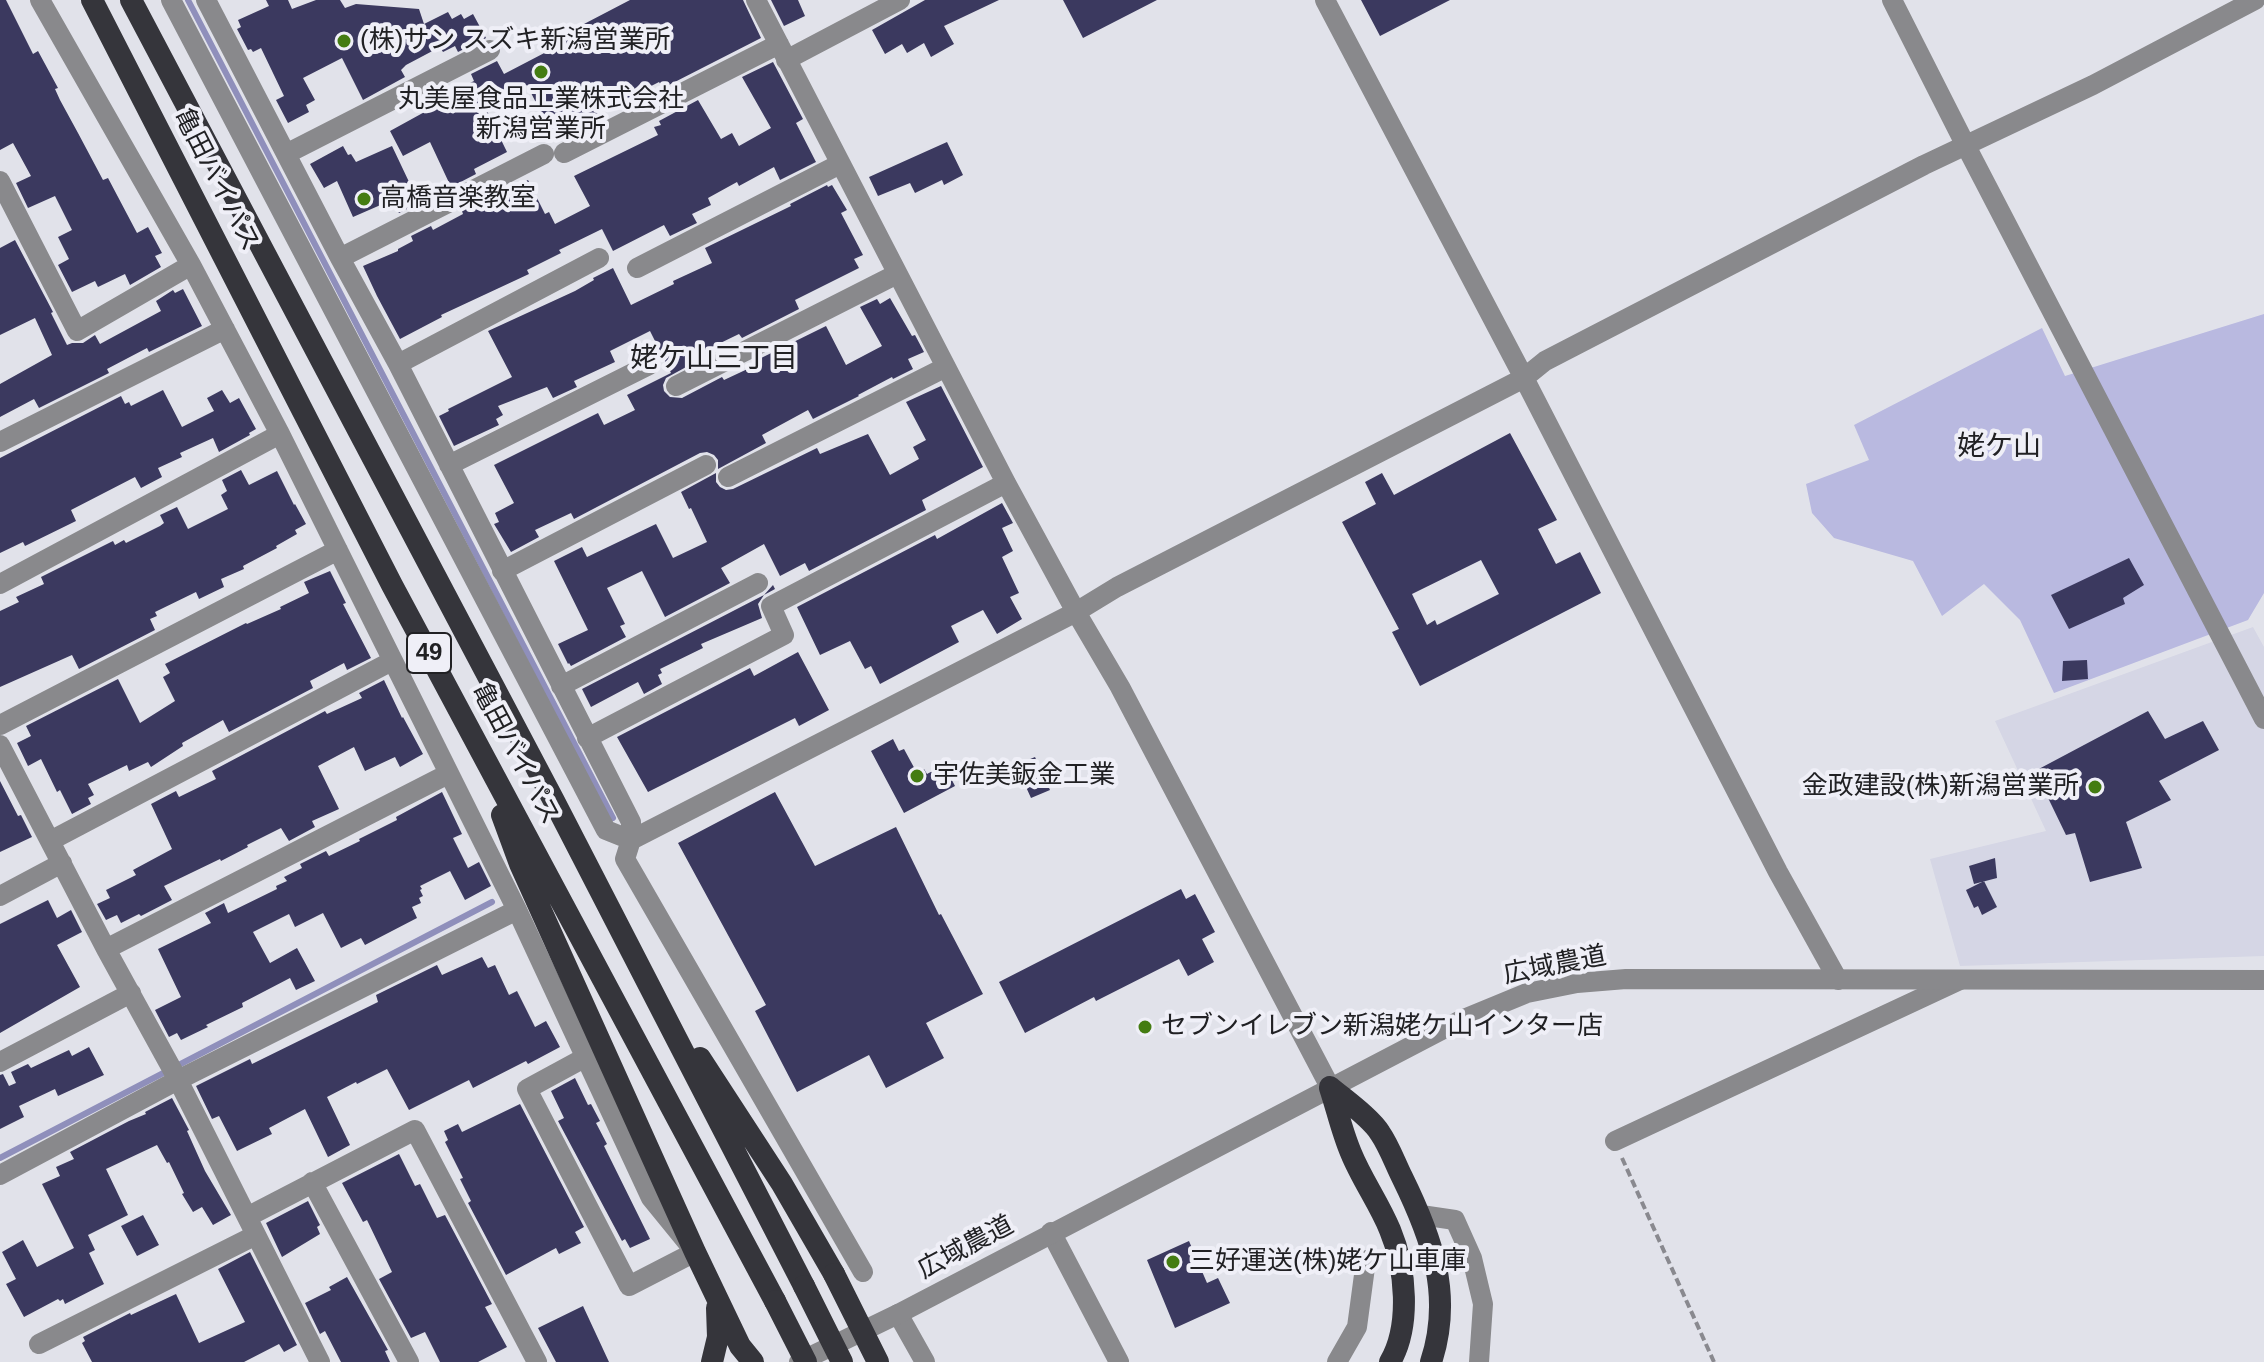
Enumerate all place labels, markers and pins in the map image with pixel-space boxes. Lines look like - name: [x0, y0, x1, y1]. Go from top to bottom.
- place label: (株)サン スズキ新潟営業所: [360, 25, 671, 57]
- marker: (株)サン スズキ新潟営業所: [335, 32, 353, 50]
- marker: 丸美屋食品工業株式会社 新潟営業所: [532, 63, 550, 81]
- place label: 丸美屋食品工業株式会社 新潟営業所: [398, 84, 684, 146]
- place label: 高橋音楽教室: [380, 183, 536, 215]
- marker: 高橋音楽教室: [355, 190, 373, 208]
- place label: 宇佐美鈑金工業: [933, 760, 1115, 792]
- marker: 宇佐美鈑金工業: [908, 767, 926, 785]
- place label: 金政建設(株)新潟営業所: [1802, 771, 2079, 803]
- marker: 金政建設(株)新潟営業所: [2086, 778, 2104, 796]
- place label: セブンイレブン新潟姥ケ山インター店: [1161, 1011, 1603, 1043]
- marker: セブンイレブン新潟姥ケ山インター店: [1136, 1018, 1154, 1036]
- place label: 三好運送(株)姥ケ山車庫: [1189, 1246, 1466, 1278]
- marker: 三好運送(株)姥ケ山車庫: [1164, 1253, 1182, 1271]

